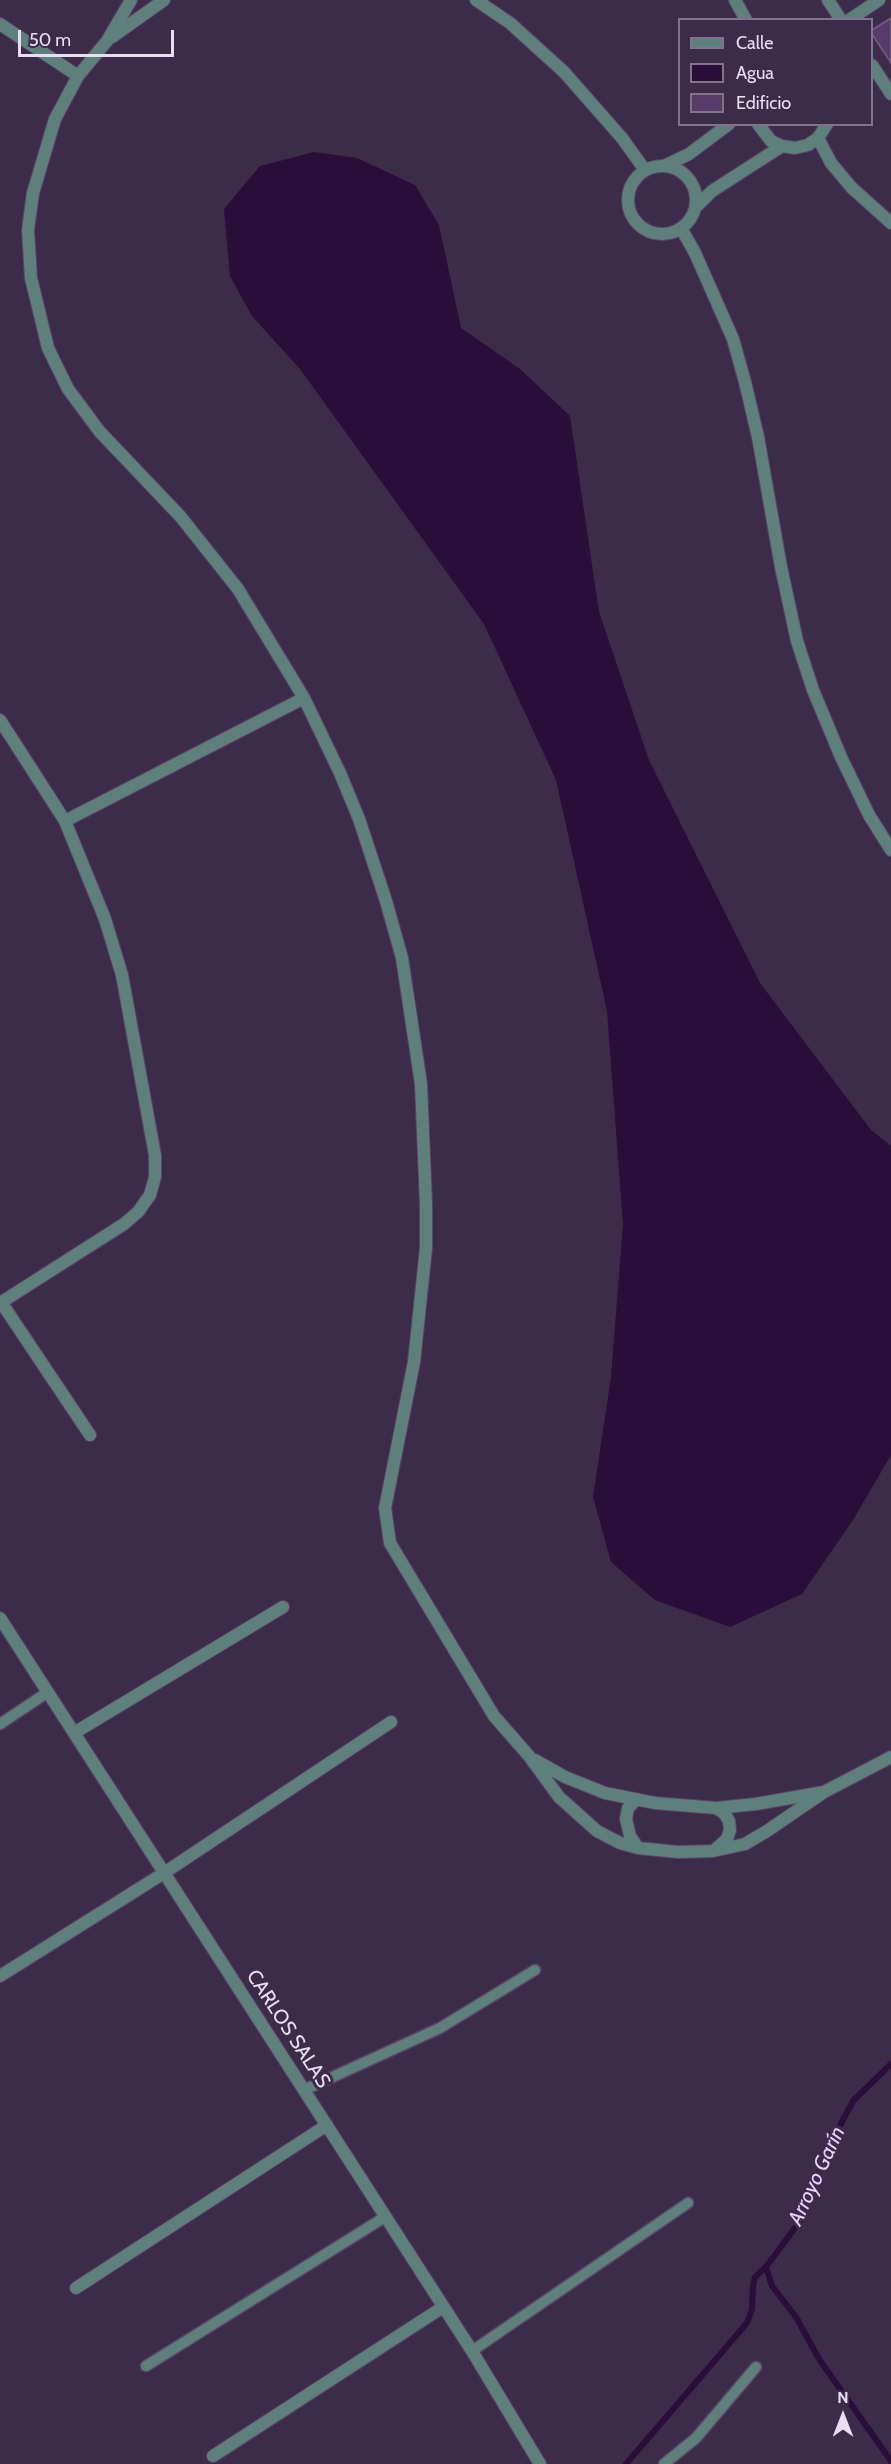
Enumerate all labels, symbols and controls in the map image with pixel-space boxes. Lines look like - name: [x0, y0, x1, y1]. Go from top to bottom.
- scale bar: [21, 18, 177, 56]
- legend: [678, 18, 873, 126]
- text: 50 m: [29, 29, 71, 51]
- text: Calle: [736, 32, 773, 54]
- text: Agua: [736, 62, 774, 84]
- text: Edificio: [736, 92, 791, 114]
- street label: CARLOS SALAS: [241, 1966, 335, 2092]
- water label: Arroyo Garín: [783, 2123, 851, 2229]
- north arrow: [813, 2386, 873, 2446]
- text: N: [837, 2388, 849, 2407]

